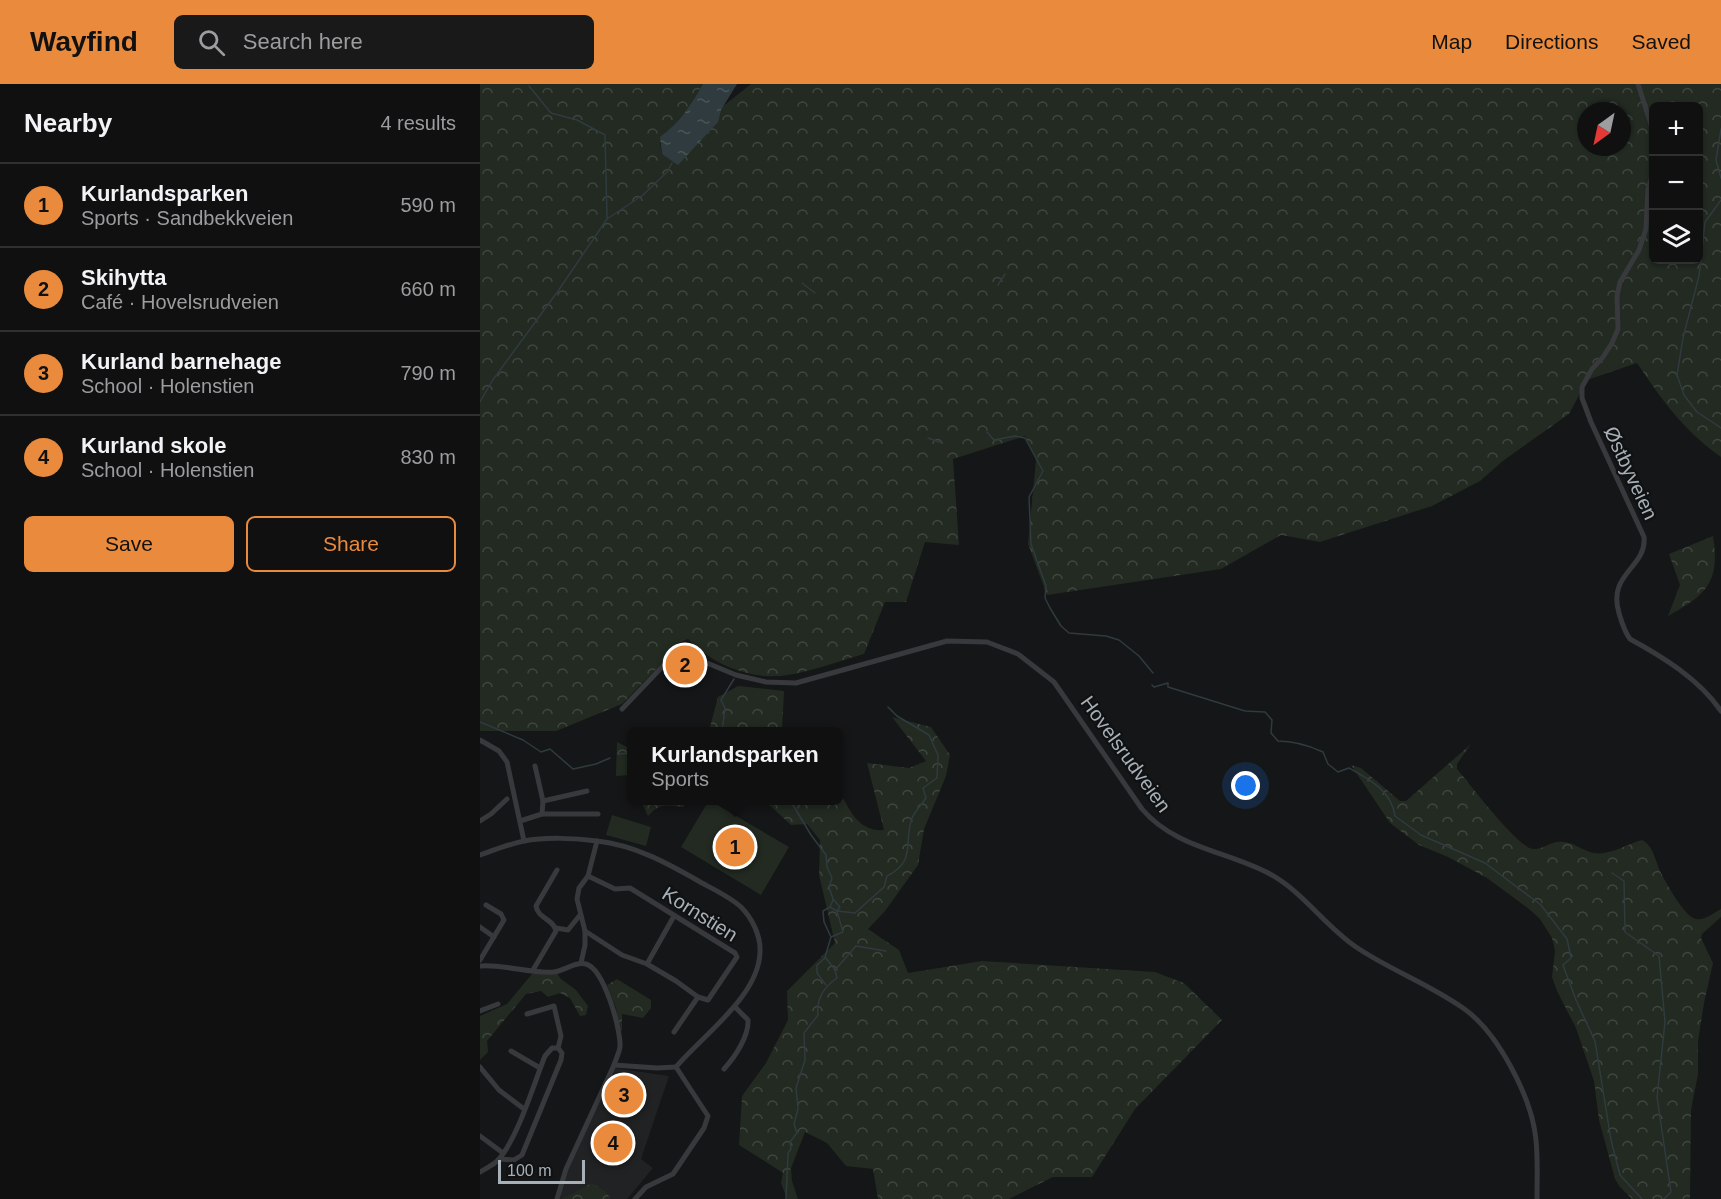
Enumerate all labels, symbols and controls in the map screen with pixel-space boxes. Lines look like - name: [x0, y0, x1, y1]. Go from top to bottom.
- search box: [174, 15, 594, 69]
- text: Wayfind: [30, 26, 138, 57]
- icon: search: [195, 26, 228, 59]
- text: Search here: [243, 29, 363, 54]
- text: Map: [1431, 30, 1472, 53]
- text: Directions: [1505, 30, 1598, 53]
- text: Saved: [1631, 30, 1691, 53]
- north arrow: [1577, 102, 1631, 156]
- map controls: [1649, 102, 1703, 264]
- button: +: [1649, 102, 1703, 156]
- text: Nearby: [24, 108, 112, 138]
- text: 4 results: [380, 112, 456, 134]
- button: −: [1649, 156, 1703, 210]
- text: Kurlandsparken: [81, 181, 249, 206]
- text: 1: [38, 194, 49, 216]
- text: 590 m: [400, 194, 456, 216]
- text: Sports · Sandbekkveien: [81, 207, 293, 229]
- button: layers: [1649, 210, 1703, 264]
- text: Skihytta: [81, 265, 167, 290]
- text: 2: [38, 278, 49, 300]
- text: 660 m: [400, 278, 456, 300]
- text: Café · Hovelsrudveien: [81, 291, 279, 313]
- text: Kurland barnehage: [81, 349, 281, 374]
- text: 3: [38, 362, 49, 384]
- text: 790 m: [400, 362, 456, 384]
- text: School · Holenstien: [81, 375, 254, 397]
- street label: Østbyveien: [1600, 423, 1662, 523]
- text: Kurland skole: [81, 433, 226, 458]
- text: 4: [38, 446, 49, 468]
- text: 830 m: [400, 446, 456, 468]
- text: School · Holenstien: [81, 459, 254, 481]
- button: Save: [24, 516, 234, 572]
- button: Share: [246, 516, 456, 572]
- pin: 2: [666, 642, 704, 688]
- street label: Hovelsrudveien: [1077, 692, 1175, 816]
- popup: [627, 727, 843, 805]
- text: Kurlandsparken: [651, 742, 819, 767]
- text: Sports: [651, 768, 709, 790]
- your location: [1231, 771, 1260, 800]
- pin: 1: [716, 824, 754, 870]
- street label: Kornstien: [658, 882, 742, 946]
- pin: 3: [604, 1072, 644, 1118]
- pin: 4: [594, 1120, 632, 1166]
- scale bar: [498, 1157, 585, 1184]
- text: 100 m: [507, 1162, 551, 1179]

